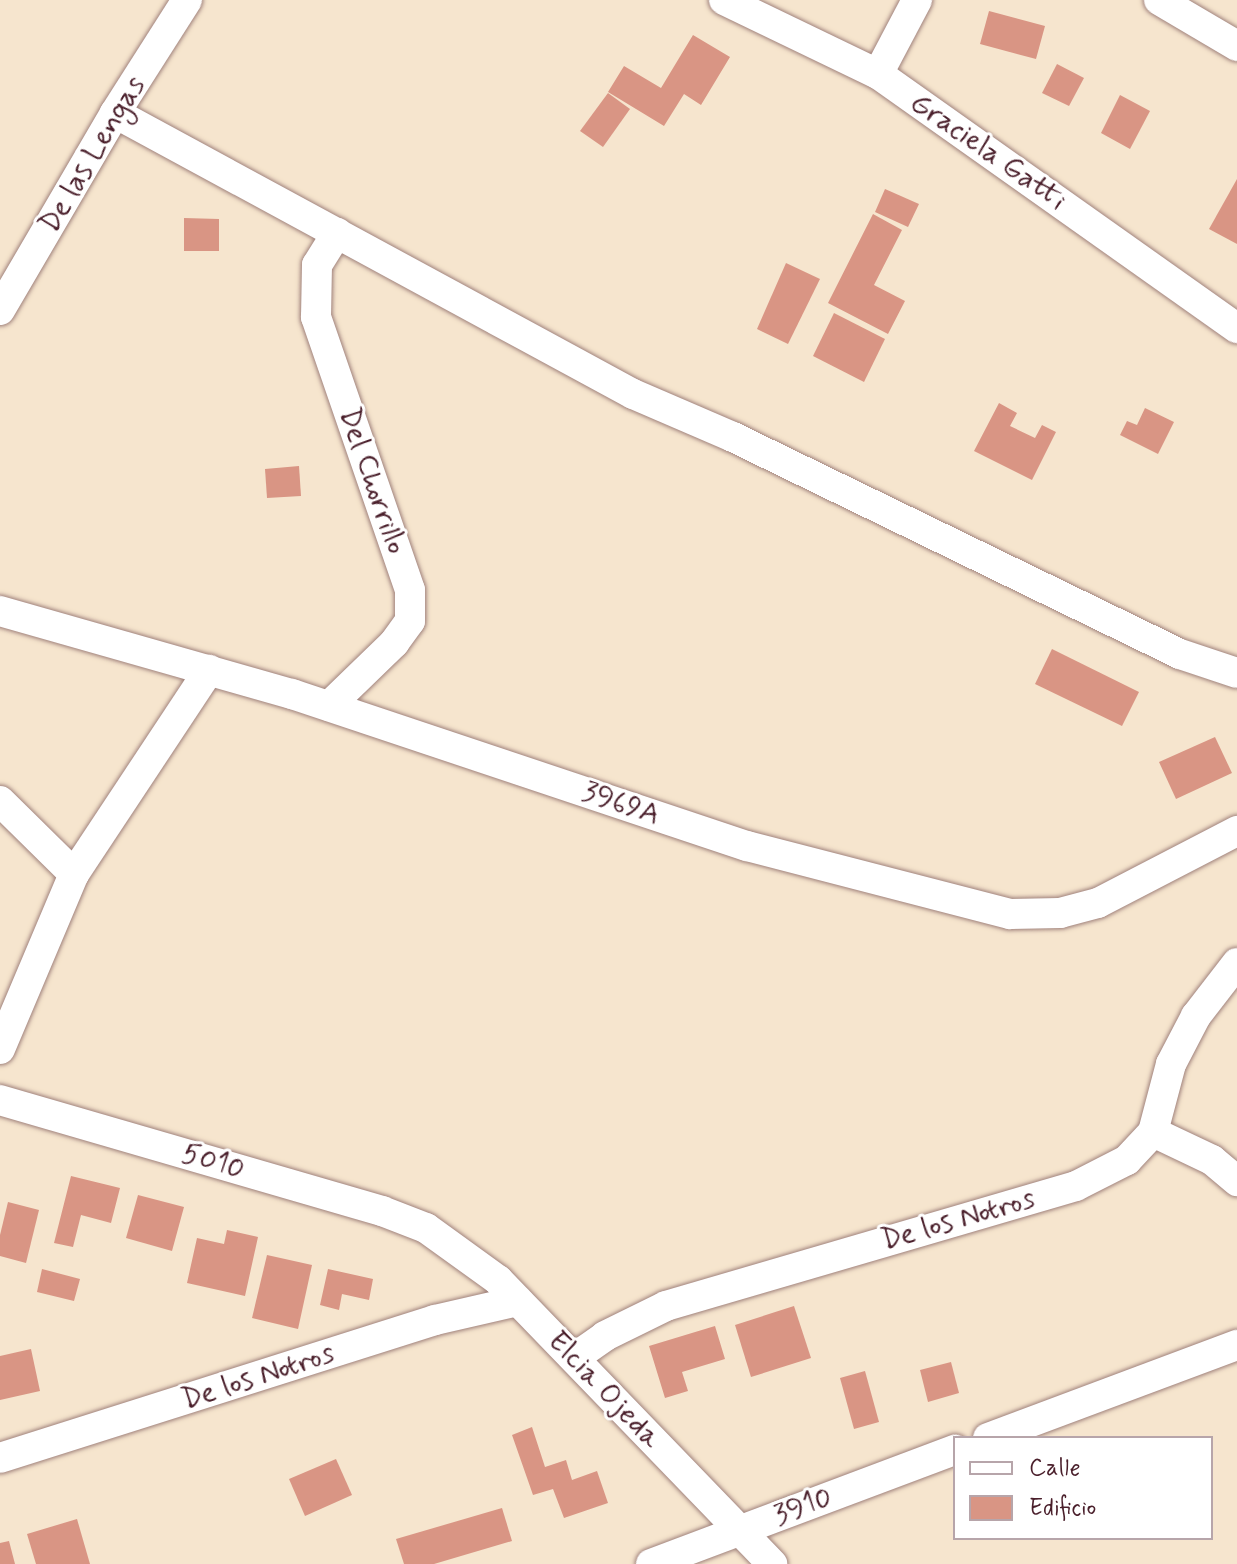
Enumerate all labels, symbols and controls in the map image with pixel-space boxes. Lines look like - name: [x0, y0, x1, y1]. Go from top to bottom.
- street label: De las Lengas: [31, 69, 155, 241]
- street label: Graciela Gatti: [903, 85, 1073, 219]
- street label: Del Chorrillo: [330, 402, 414, 560]
- street label: 3969A: [577, 774, 665, 834]
- street label: 5010: [177, 1136, 249, 1188]
- street label: De los Notros: [875, 1180, 1041, 1260]
- street label: Elcia Ojeda: [539, 1324, 669, 1456]
- street label: De los Notros: [175, 1335, 341, 1419]
- legend: [953, 1436, 1213, 1540]
- text: Calle: [1029, 1453, 1081, 1484]
- street label: 3910: [769, 1479, 837, 1535]
- text: Edificio: [1029, 1493, 1096, 1524]

